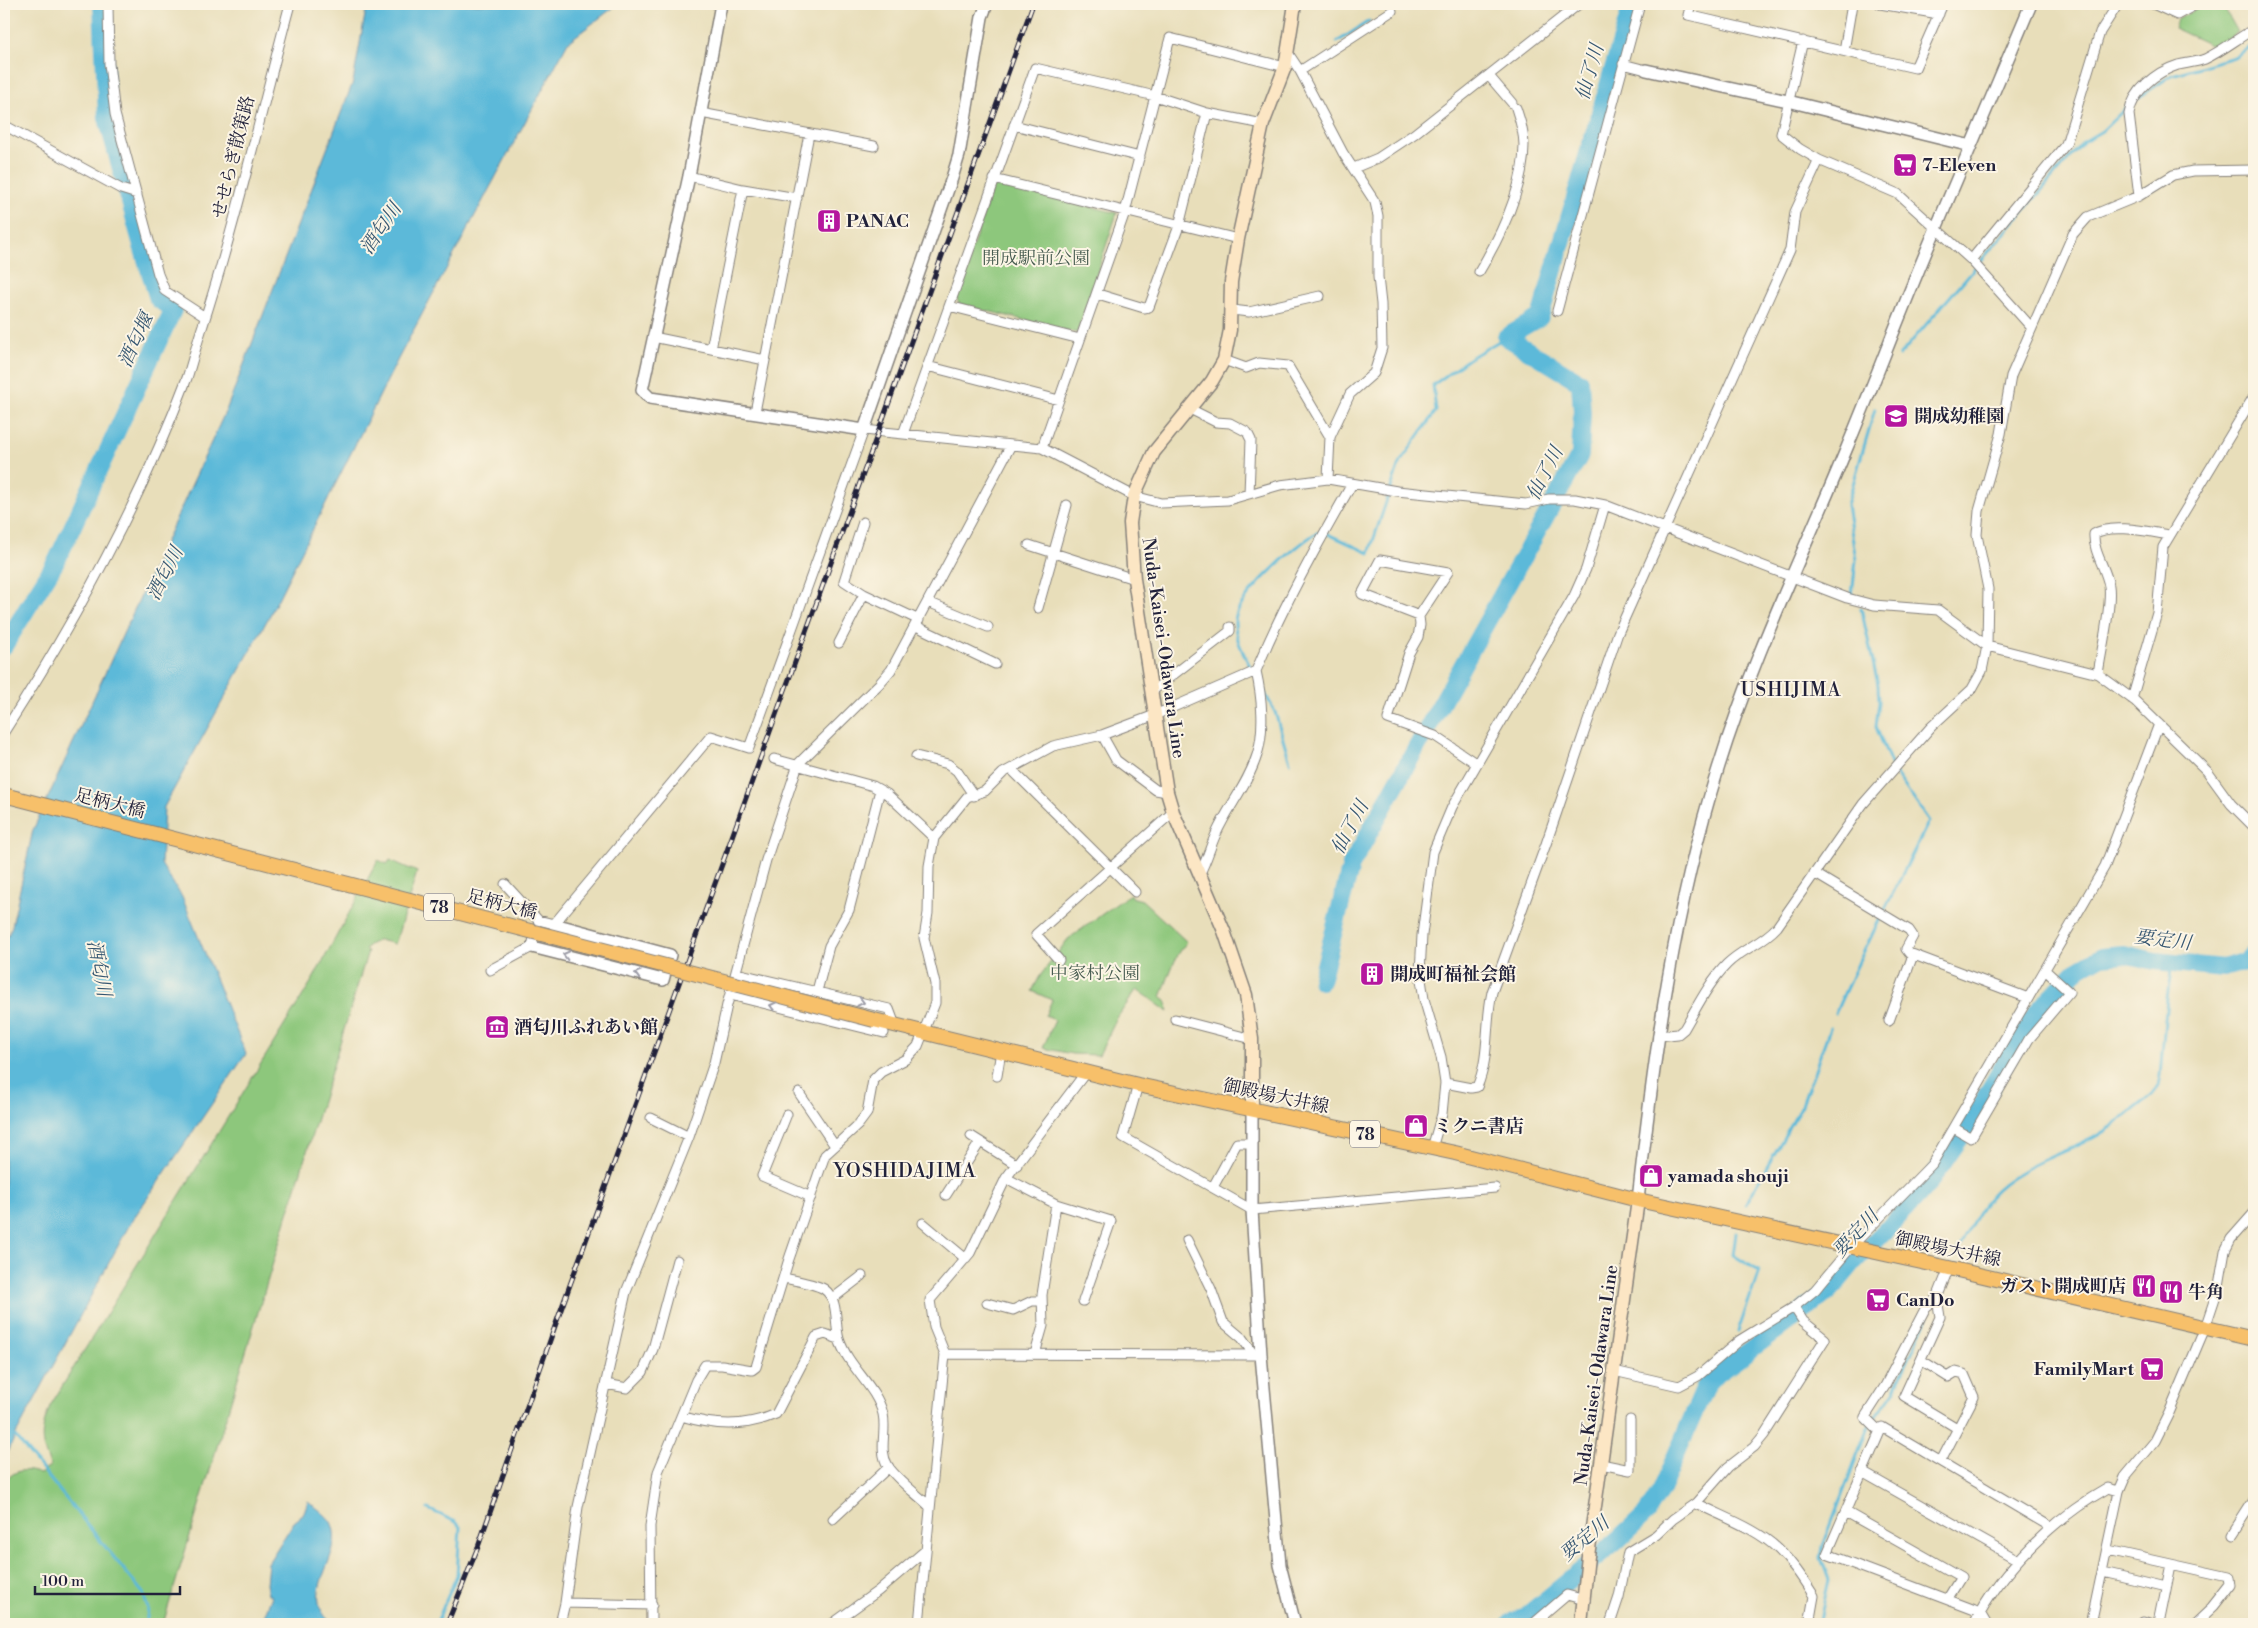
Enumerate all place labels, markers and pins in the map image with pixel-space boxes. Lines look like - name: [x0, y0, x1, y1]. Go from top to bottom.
- supermarket icon: 7-Eleven: [1892, 152, 1918, 178]
- place label: 7-Eleven: [1922, 154, 1996, 177]
- building icon: PANAC: [816, 208, 842, 234]
- place label: PANAC: [846, 210, 909, 233]
- school or university icon: 開成幼稚園: [1883, 403, 1909, 429]
- place label: 開成幼稚園: [1914, 405, 2004, 428]
- building icon: 開成町福祉会館: [1359, 961, 1385, 987]
- place label: 開成町福祉会館: [1390, 963, 1516, 986]
- museum icon: 酒匂川ふれあい館: [484, 1014, 510, 1040]
- place label: 酒匂川ふれあい館: [514, 1016, 658, 1039]
- shop icon: ミクニ書店: [1403, 1113, 1429, 1139]
- place label: ミクニ書店: [1434, 1115, 1524, 1138]
- shop icon: yamada shouji: [1638, 1163, 1664, 1189]
- place label: yamada shouji: [1667, 1165, 1789, 1188]
- restaurant icon: ガスト開成町店: [2131, 1273, 2157, 1299]
- place label: ガスト開成町店: [2000, 1275, 2126, 1298]
- restaurant icon: 牛角: [2158, 1279, 2184, 1305]
- place label: 牛角: [2188, 1281, 2224, 1304]
- supermarket icon: CanDo: [1865, 1287, 1891, 1313]
- place label: CanDo: [1896, 1289, 1955, 1312]
- supermarket icon: FamilyMart: [2139, 1356, 2165, 1382]
- place label: FamilyMart: [2034, 1358, 2135, 1381]

